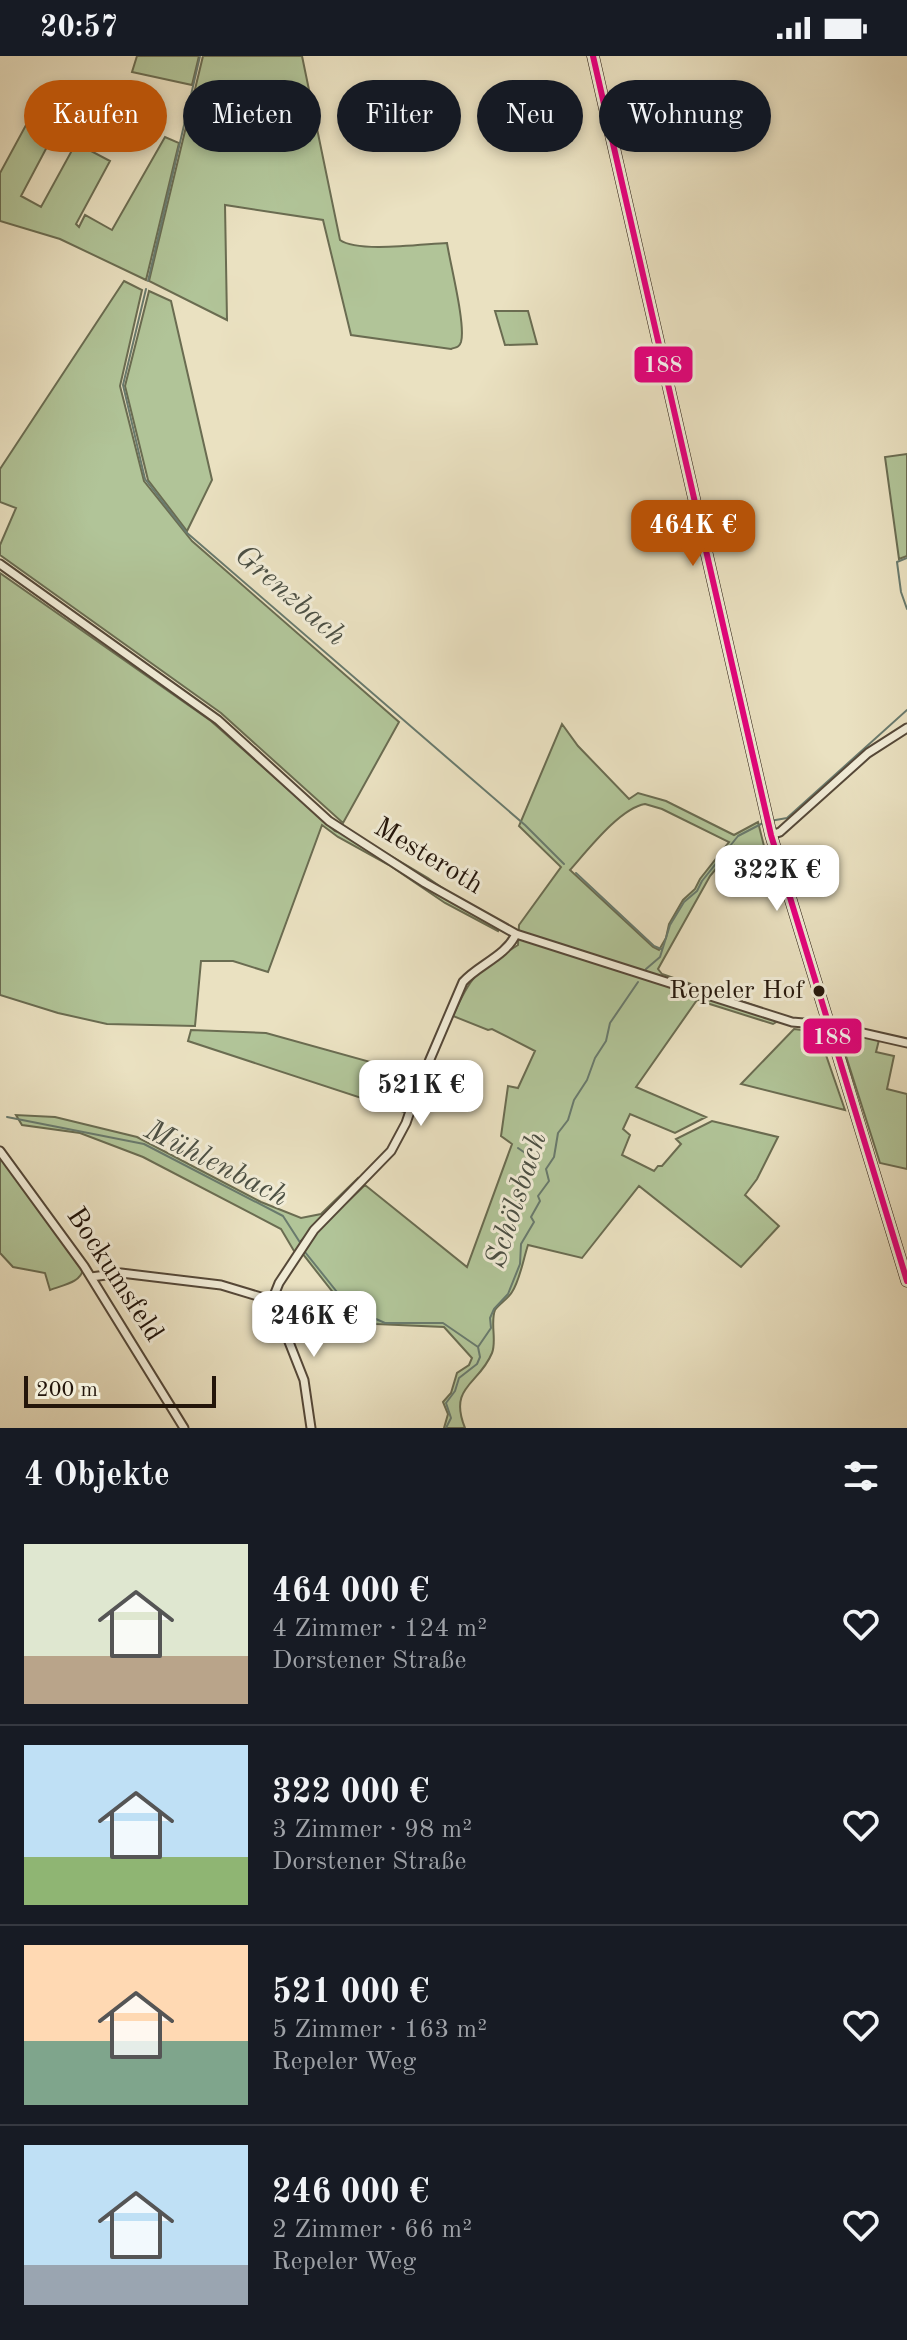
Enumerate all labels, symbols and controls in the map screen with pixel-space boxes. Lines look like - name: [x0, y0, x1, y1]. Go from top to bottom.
- text: 20:57: [40, 13, 118, 43]
- chip: Kaufen: [24, 80, 167, 152]
- chip: Mieten: [183, 80, 321, 152]
- chip: Filter: [337, 80, 461, 152]
- chip: Neu: [477, 80, 583, 152]
- chip: Wohnung: [599, 80, 771, 152]
- line badge: 188: [633, 345, 694, 384]
- text: 188: [644, 355, 682, 377]
- pin: 464K €: [628, 500, 758, 568]
- text: 464K €: [649, 513, 737, 539]
- water label: Grenzbach: [229, 540, 351, 652]
- street label: Mesteroth: [369, 814, 487, 900]
- pin: 322K €: [712, 845, 842, 913]
- text: 322K €: [733, 858, 821, 884]
- place label: Repeler Hof: [669, 978, 805, 1004]
- marker: Repeler Hof: [811, 983, 827, 999]
- line badge: 188: [802, 1017, 863, 1055]
- text: 188: [813, 1027, 851, 1049]
- pin: 521K €: [356, 1060, 486, 1128]
- text: 521K €: [377, 1073, 465, 1099]
- water label: Mühlenbach: [139, 1115, 292, 1213]
- water label: Schölsbach: [481, 1129, 553, 1271]
- street label: Bockumsfeld: [60, 1203, 168, 1347]
- pin: 246K €: [249, 1291, 379, 1359]
- text: 246K €: [270, 1304, 358, 1330]
- scale bar: [24, 1372, 216, 1408]
- text: 200 m: [36, 1379, 98, 1401]
- icon: filters: [839, 1454, 883, 1498]
- text: 4 Objekte: [24, 1459, 170, 1493]
- text: 464 000 €: [272, 1575, 429, 1609]
- icon: home: [88, 1576, 184, 1672]
- icon: heart: [839, 1602, 883, 1646]
- text: 4 Zimmer · 124 m²: [272, 1616, 487, 1642]
- text: Dorstener Straße: [272, 1648, 466, 1674]
- text: 322 000 €: [272, 1776, 429, 1810]
- icon: home: [88, 1777, 184, 1873]
- icon: heart: [839, 1803, 883, 1847]
- text: 3 Zimmer · 98 m²: [272, 1817, 472, 1843]
- text: Dorstener Straße: [272, 1849, 466, 1875]
- text: 521 000 €: [272, 1976, 429, 2010]
- icon: home: [88, 1977, 184, 2073]
- icon: heart: [839, 2003, 883, 2047]
- text: 5 Zimmer · 163 m²: [272, 2017, 487, 2043]
- text: Repeler Weg: [272, 2049, 416, 2075]
- text: 246 000 €: [272, 2176, 429, 2210]
- icon: home: [88, 2177, 184, 2273]
- icon: heart: [839, 2203, 883, 2247]
- text: 2 Zimmer · 66 m²: [272, 2217, 472, 2243]
- text: Repeler Weg: [272, 2249, 416, 2275]

